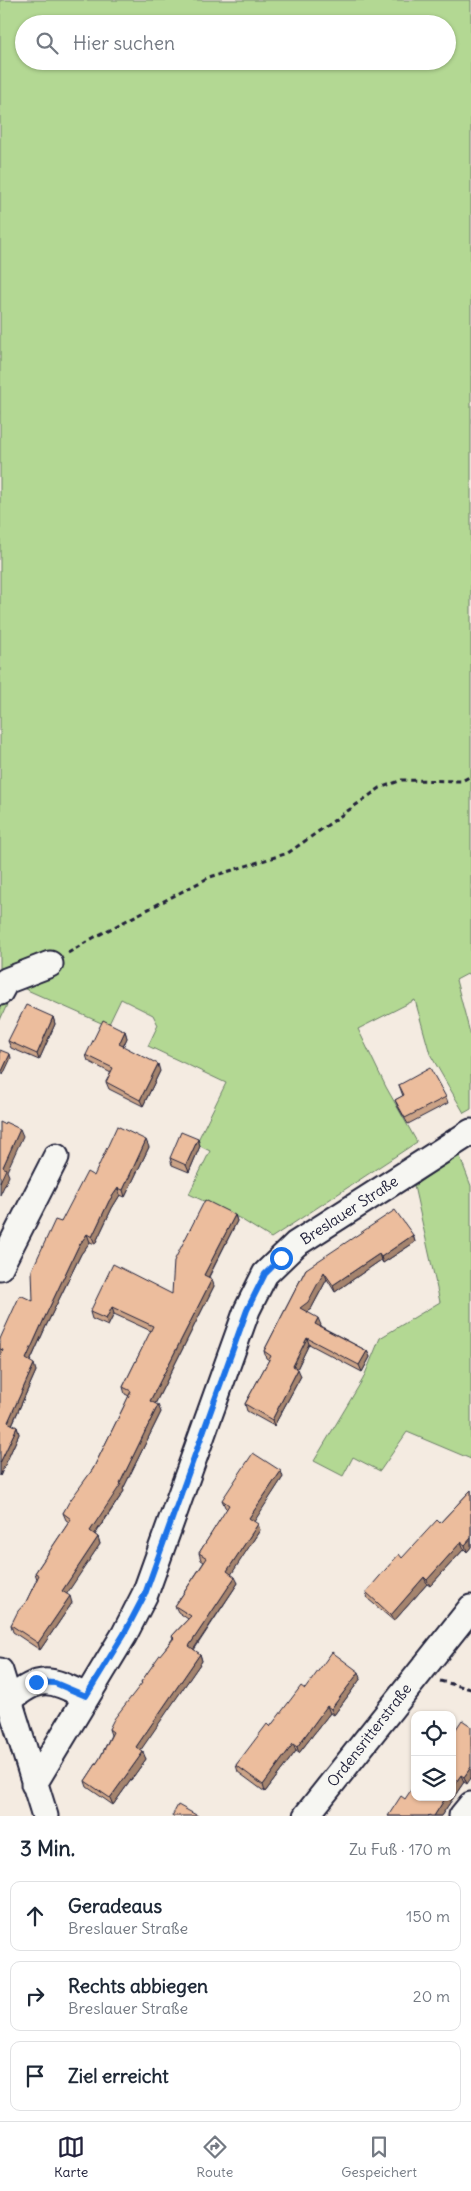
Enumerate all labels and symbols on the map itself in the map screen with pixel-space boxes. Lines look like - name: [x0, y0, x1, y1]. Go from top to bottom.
- street label: Breslauer Straße: [297, 1171, 401, 1249]
- route start: [270, 1247, 293, 1270]
- route end: [25, 1671, 48, 1694]
- street label: Ordensritterstraße: [323, 1679, 415, 1791]

